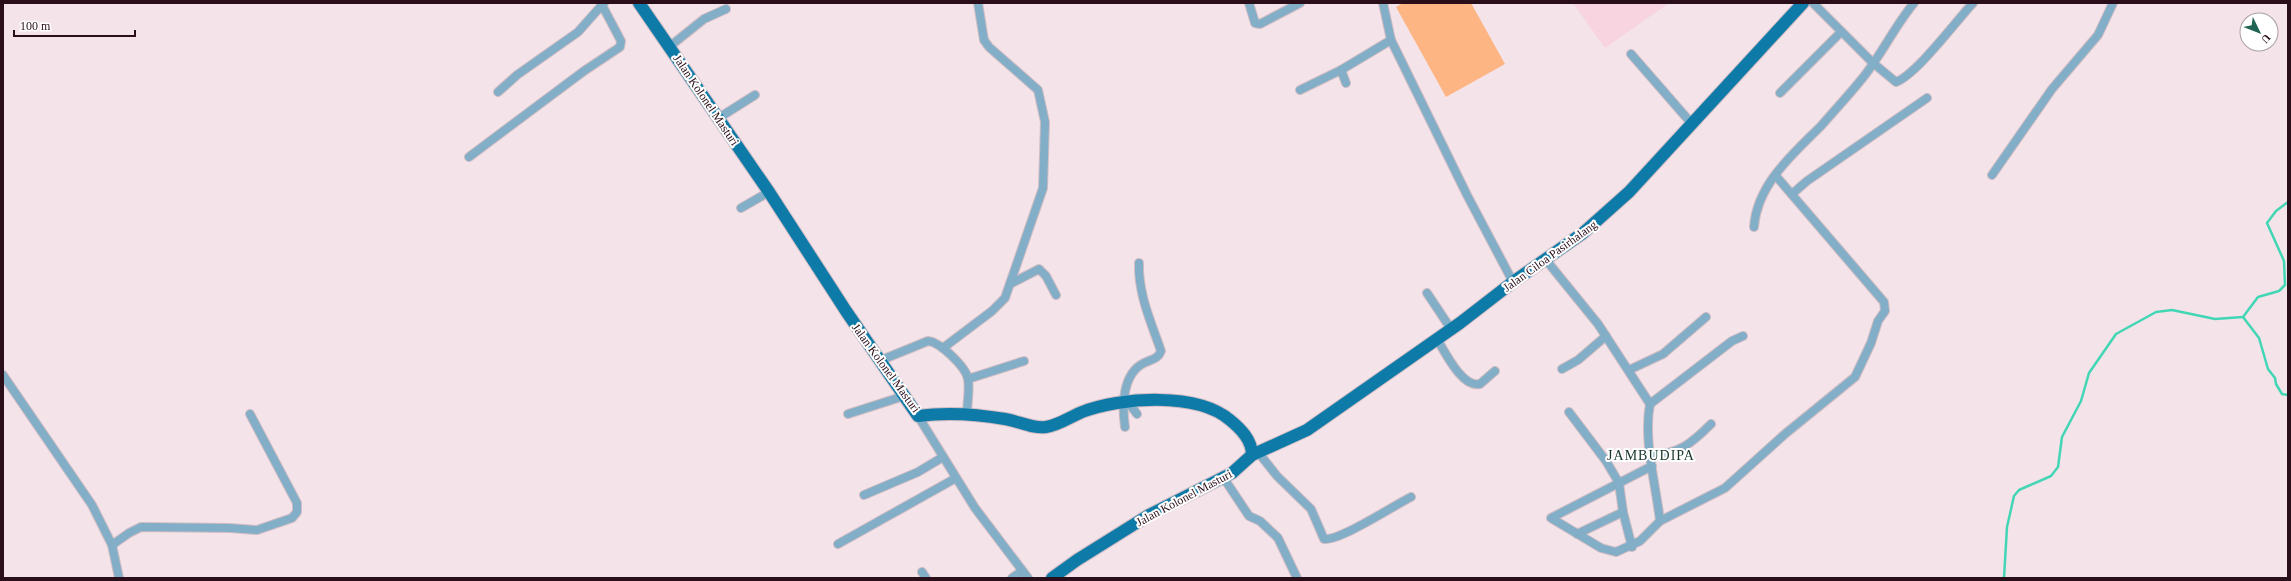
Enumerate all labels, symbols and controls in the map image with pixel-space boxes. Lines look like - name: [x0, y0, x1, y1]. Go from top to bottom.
- scale bar: [14, 12, 135, 38]
- north arrow: [2239, 12, 2279, 52]
- text: 100 m: [20, 19, 51, 33]
- text: U: [2259, 32, 2273, 46]
- street label: Jalan Kolonel Masturi: [670, 52, 742, 149]
- street label: Jalan Ciloa Pasirhalang: [1500, 217, 1600, 295]
- street label: Jalan Kolonel Masturi: [849, 321, 923, 416]
- district label: JAMBUDIPA: [1607, 448, 1695, 463]
- street label: Jalan Kolonel Masturi: [1134, 466, 1235, 529]

